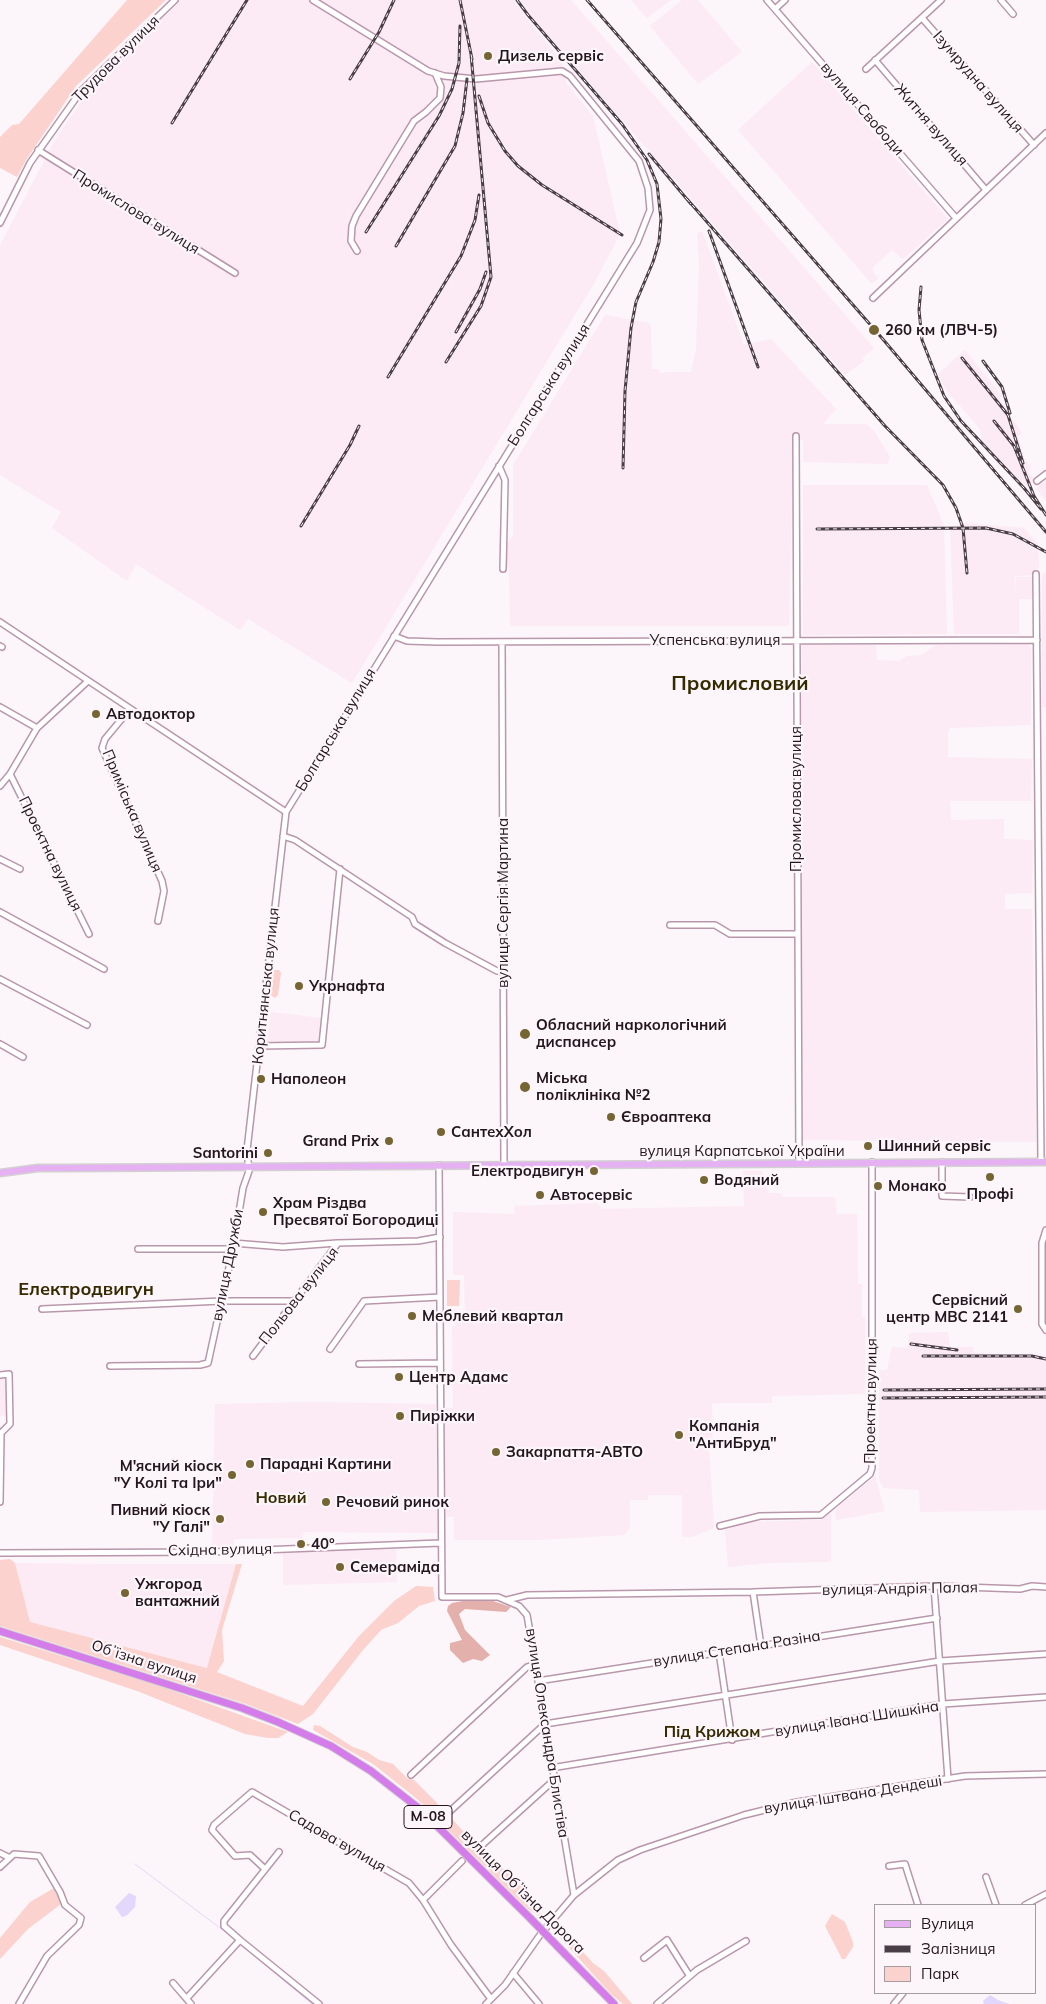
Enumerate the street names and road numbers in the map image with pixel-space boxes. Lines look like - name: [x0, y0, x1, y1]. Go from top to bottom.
- street label: Трудова вулиця: [69, 12, 163, 106]
- street label: Ізумрудна вулиця: [929, 27, 1027, 137]
- street label: вулиця Свободи: [817, 59, 907, 159]
- street label: Житня вулиця: [890, 80, 972, 170]
- street label: Промислова вулиця: [69, 166, 203, 258]
- street label: Болгарська вулиця: [504, 321, 594, 449]
- street label: Успенська вулиця: [650, 631, 780, 649]
- street label: Болгарська вулиця: [292, 665, 380, 795]
- street label: Промислова вулиця: [787, 726, 805, 872]
- street label: Приміська вулиця: [98, 747, 166, 875]
- street label: Проектна вулиця: [14, 794, 86, 914]
- street label: вулиця Сергія Мартина: [494, 818, 512, 988]
- street label: Коритнянська вулиця: [249, 907, 283, 1065]
- street label: вулиця Карпатської України: [639, 1142, 845, 1160]
- street label: вулиця Дружби: [208, 1207, 248, 1323]
- street label: Польова вулиця: [255, 1244, 343, 1348]
- street label: Проектна вулиця: [861, 1338, 881, 1464]
- street label: Східна вулиця: [168, 1540, 272, 1560]
- street label: вулиця Андрія Палая: [822, 1579, 978, 1599]
- street label: вулиця Олександра Блистіва: [522, 1627, 572, 1839]
- street label: вулиця Степана Разіна: [652, 1627, 822, 1671]
- street label: Обʼїзна вулиця: [89, 1636, 199, 1688]
- street label: вулиця Івана Шишкіна: [774, 1697, 940, 1741]
- street label: вулиця Іштвана Дендеші: [763, 1772, 943, 1818]
- road number: М-08: [404, 1805, 452, 1828]
- street label: Садова вулиця: [285, 1806, 389, 1876]
- street label: вулиця Обʼїзна Дорога: [457, 1826, 589, 1958]

